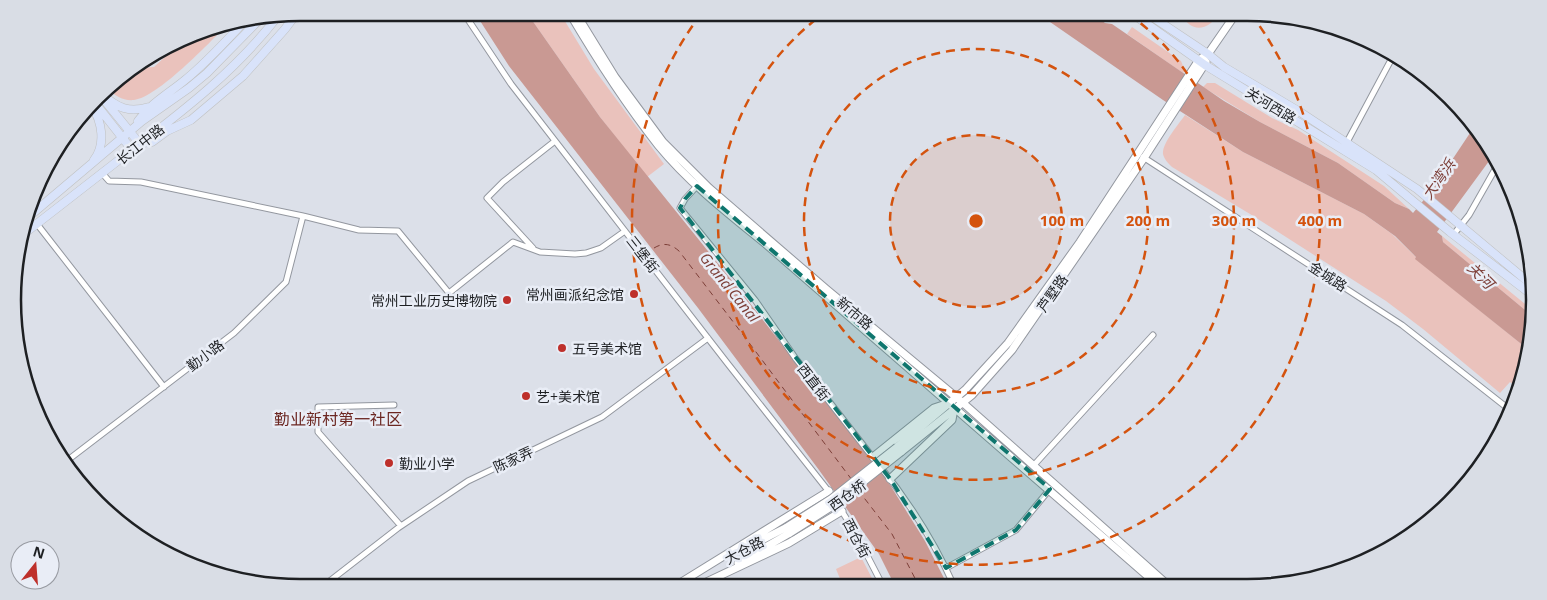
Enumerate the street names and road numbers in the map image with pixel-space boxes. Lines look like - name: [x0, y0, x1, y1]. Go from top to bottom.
- street label: 关河西路: [1242, 82, 1300, 128]
- street label: 长江中路: [112, 119, 168, 169]
- street label: 三堡街: [623, 232, 663, 276]
- street label: 金城路: [1305, 257, 1351, 295]
- street label: 芦墅路: [1032, 270, 1072, 316]
- street label: 新市路: [833, 292, 877, 334]
- street label: 勤小路: [183, 335, 227, 375]
- street label: 西直街: [794, 360, 834, 404]
- street label: 陈家弄: [490, 442, 536, 476]
- street label: 西仓桥: [824, 475, 870, 515]
- street label: 西仓街: [839, 515, 875, 561]
- street label: 大仓路: [721, 532, 767, 568]

